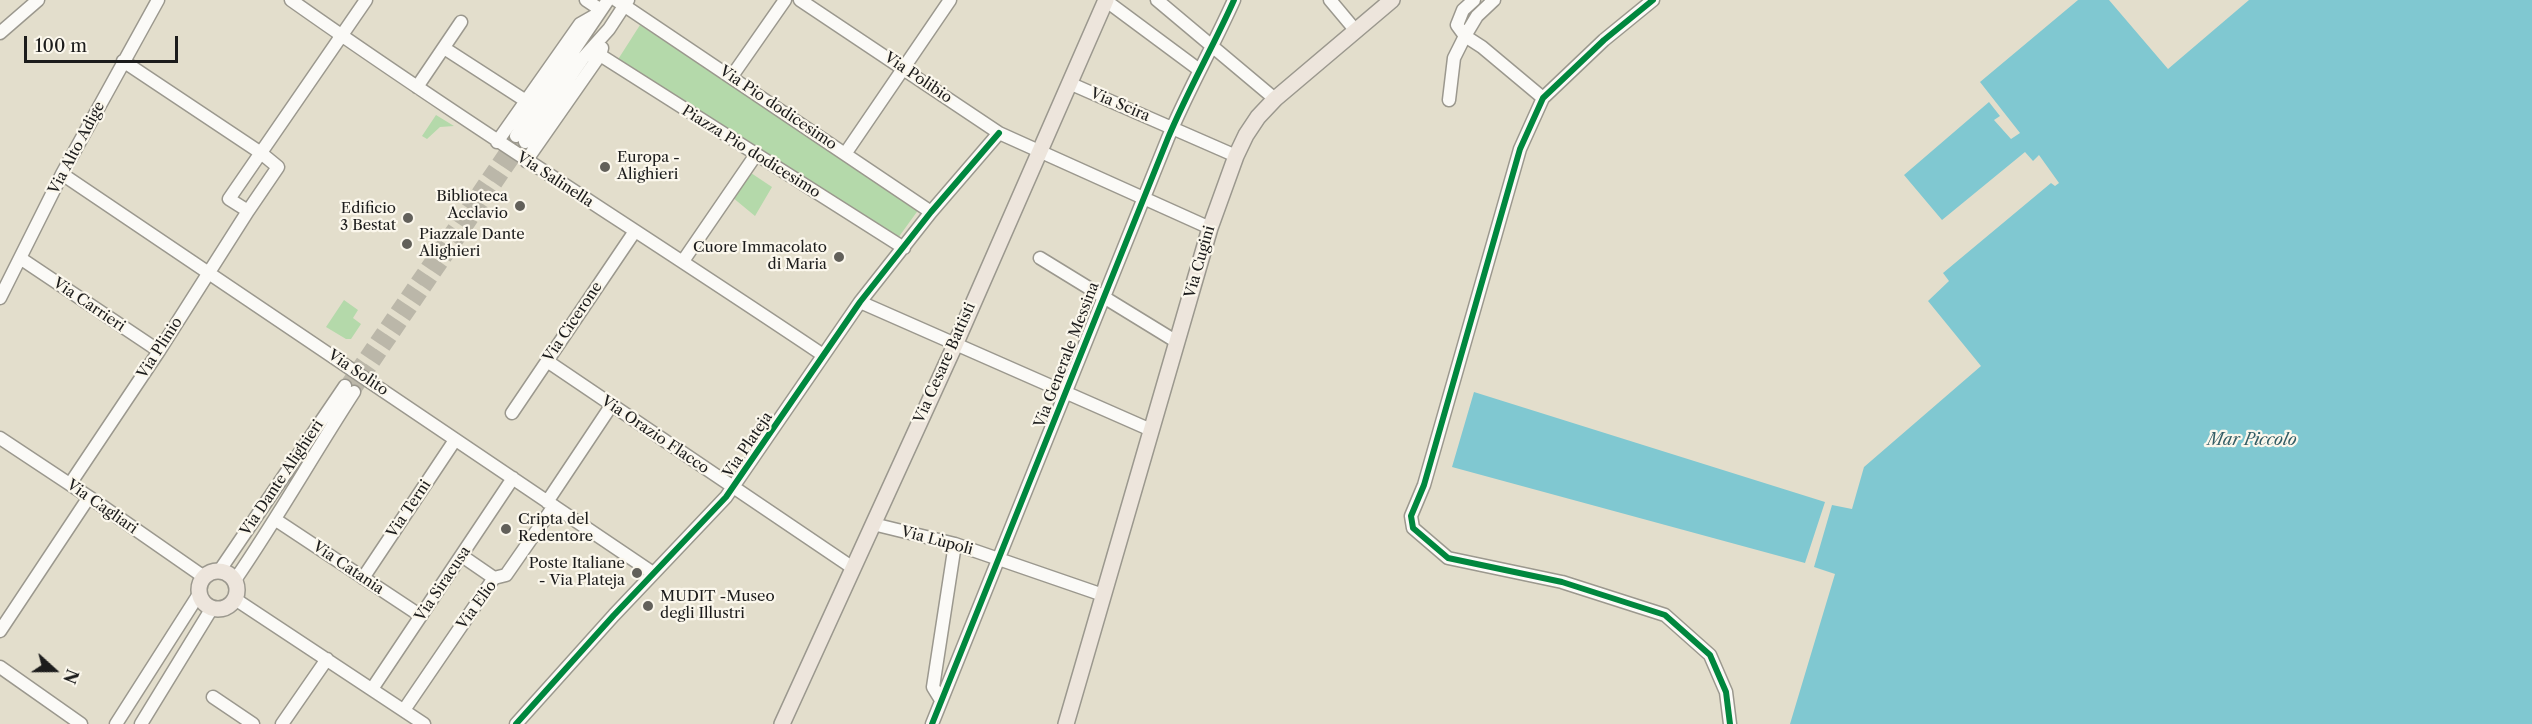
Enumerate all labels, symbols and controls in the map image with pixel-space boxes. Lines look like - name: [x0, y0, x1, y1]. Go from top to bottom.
- scale bar: [27, 24, 182, 62]
- text: 100 m: [35, 35, 87, 57]
- street label: Via Polibio: [881, 49, 955, 107]
- street label: Via Pio dodicesimo: [716, 62, 840, 154]
- street label: Via Scira: [1088, 84, 1152, 126]
- street label: Via Alto Adige: [45, 99, 109, 197]
- street label: Piazza Pio dodicesimo: [678, 102, 824, 202]
- street label: Via Salinella: [513, 149, 597, 211]
- place label: Europa - Alighieri: [617, 149, 680, 184]
- marker: Europa - Alighieri: [598, 160, 612, 174]
- place label: Biblioteca Acclavio: [436, 188, 508, 223]
- marker: Biblioteca Acclavio: [513, 199, 527, 213]
- place label: Edificio 3 Bestat: [340, 200, 396, 235]
- marker: Edificio 3 Bestat: [401, 211, 415, 225]
- street label: Via Cugini: [1181, 224, 1219, 300]
- place label: Piazzale Dante Alighieri: [419, 226, 525, 261]
- marker: Piazzale Dante Alighieri: [400, 237, 414, 251]
- place label: Cuore Immacolato di Maria: [693, 239, 827, 274]
- marker: Cuore Immacolato di Maria: [832, 250, 846, 264]
- street label: Via Carrieri: [49, 274, 129, 336]
- street label: Via Cicerone: [540, 278, 606, 366]
- street label: Via Generale Messina: [1031, 280, 1103, 430]
- street label: Via Cesare Battisti: [910, 300, 980, 426]
- street label: Via Plinio: [134, 314, 186, 382]
- street label: Via Solìto: [324, 346, 392, 400]
- street label: Via Orazio Flacco: [598, 392, 712, 478]
- street label: Via Plateja: [719, 409, 777, 481]
- street label: Via Dante Alighieri: [237, 417, 327, 539]
- water label: Mar Piccolo: [2207, 430, 2297, 450]
- street label: Via Cagliari: [63, 476, 141, 538]
- street label: Via Terni: [383, 477, 435, 541]
- place label: Cripta del Redentore: [518, 511, 593, 546]
- marker: Cripta del Redentore: [499, 522, 513, 536]
- street label: Via Lùpoli: [899, 523, 975, 559]
- street label: Via Catania: [309, 538, 387, 598]
- street label: Via Siracusa: [411, 543, 475, 625]
- place label: Poste Italiane - Via Plateja: [529, 555, 625, 590]
- marker: Poste Italiane - Via Plateja: [630, 566, 644, 580]
- street label: Via Elio: [453, 577, 501, 633]
- place label: MUDIT -Museo degli Illustri: [660, 588, 775, 623]
- marker: MUDIT -Museo degli Illustri: [641, 599, 655, 613]
- north arrow: [24, 640, 84, 700]
- text: N: [59, 666, 83, 687]

